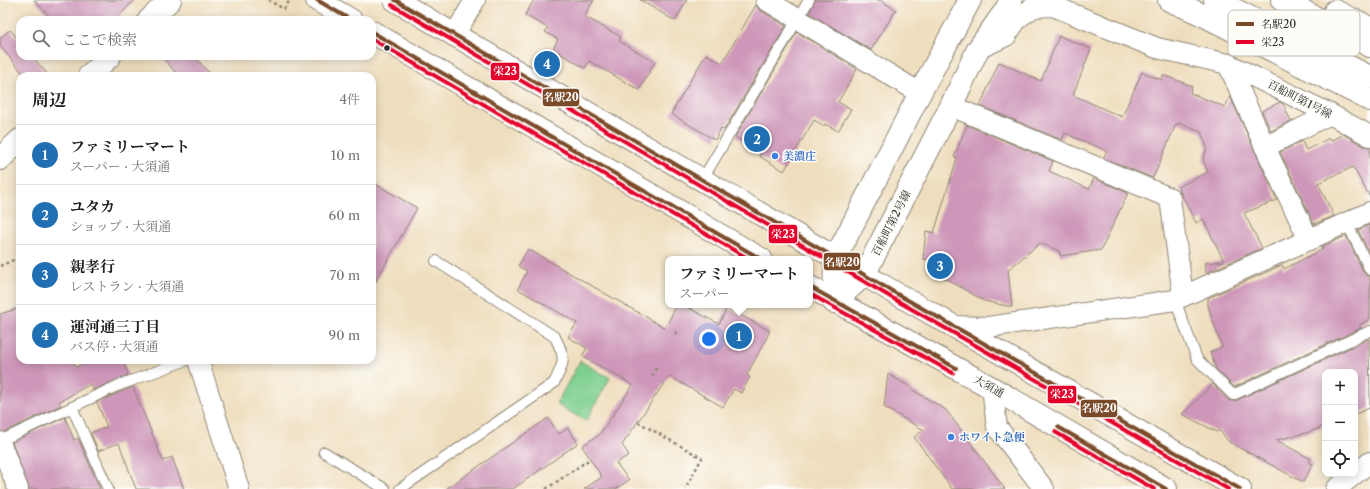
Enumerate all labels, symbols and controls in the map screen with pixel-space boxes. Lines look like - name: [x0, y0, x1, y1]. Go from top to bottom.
- legend: [1228, 10, 1360, 56]
- search box: [16, 16, 376, 60]
- text: 名駅20: [1261, 17, 1296, 31]
- icon: search: [30, 27, 52, 49]
- text: ここで検索: [62, 30, 137, 49]
- text: 栄23: [1261, 35, 1284, 49]
- unlabelled marker: [382, 43, 392, 53]
- pin: 4: [534, 49, 560, 79]
- line badge: 栄23: [490, 62, 520, 81]
- text: 栄23: [493, 64, 517, 78]
- street label: 百船町第1号線: [1265, 77, 1335, 121]
- line badge: 名駅20: [542, 88, 580, 107]
- text: 周辺: [32, 90, 66, 110]
- text: 名駅20: [543, 90, 579, 104]
- text: 4件: [339, 91, 360, 107]
- pin: 2: [744, 124, 770, 154]
- text: ファミリーマート: [70, 137, 190, 156]
- text: 1: [42, 147, 48, 163]
- text: 10 m: [331, 147, 360, 163]
- place label: 美濃庄: [783, 149, 816, 163]
- marker: 美濃庄: [770, 151, 780, 161]
- text: スーパー · 大須通: [70, 158, 170, 174]
- street label: 百船町第2号線: [868, 188, 914, 258]
- text: ユタカ: [70, 197, 115, 216]
- text: 2: [41, 207, 49, 223]
- text: 60 m: [329, 207, 360, 223]
- text: ショップ · 大須通: [70, 218, 171, 234]
- line badge: 栄23: [768, 224, 798, 244]
- text: 栄23: [771, 227, 795, 241]
- pin: 3: [927, 251, 953, 281]
- line badge: 名駅20: [823, 252, 861, 271]
- text: 名駅20: [824, 255, 860, 269]
- popup: [665, 256, 813, 308]
- text: 親孝行: [70, 257, 115, 276]
- text: ファミリーマート: [679, 264, 799, 283]
- text: 3: [41, 267, 49, 283]
- text: 70 m: [330, 267, 360, 283]
- text: レストラン · 大須通: [70, 278, 184, 294]
- text: スーパー: [679, 285, 730, 301]
- text: 運河通三丁目: [70, 317, 160, 336]
- pin: 1: [726, 321, 752, 351]
- text: 4: [41, 327, 49, 343]
- text: 90 m: [329, 327, 360, 343]
- your location: [699, 329, 719, 349]
- text: バス停 · 大須通: [70, 338, 159, 354]
- map controls: [1322, 369, 1358, 477]
- button: +: [1322, 369, 1358, 405]
- street label: 大須通: [971, 372, 1007, 400]
- line badge: 栄23: [1047, 385, 1077, 404]
- text: 栄23: [1050, 387, 1074, 401]
- line badge: 名駅20: [1080, 399, 1118, 418]
- text: 名駅20: [1081, 401, 1117, 415]
- button: −: [1322, 405, 1358, 441]
- place label: ホワイト急便: [959, 430, 1025, 444]
- marker: ホワイト急便: [946, 432, 956, 442]
- button: locate: [1322, 441, 1358, 477]

